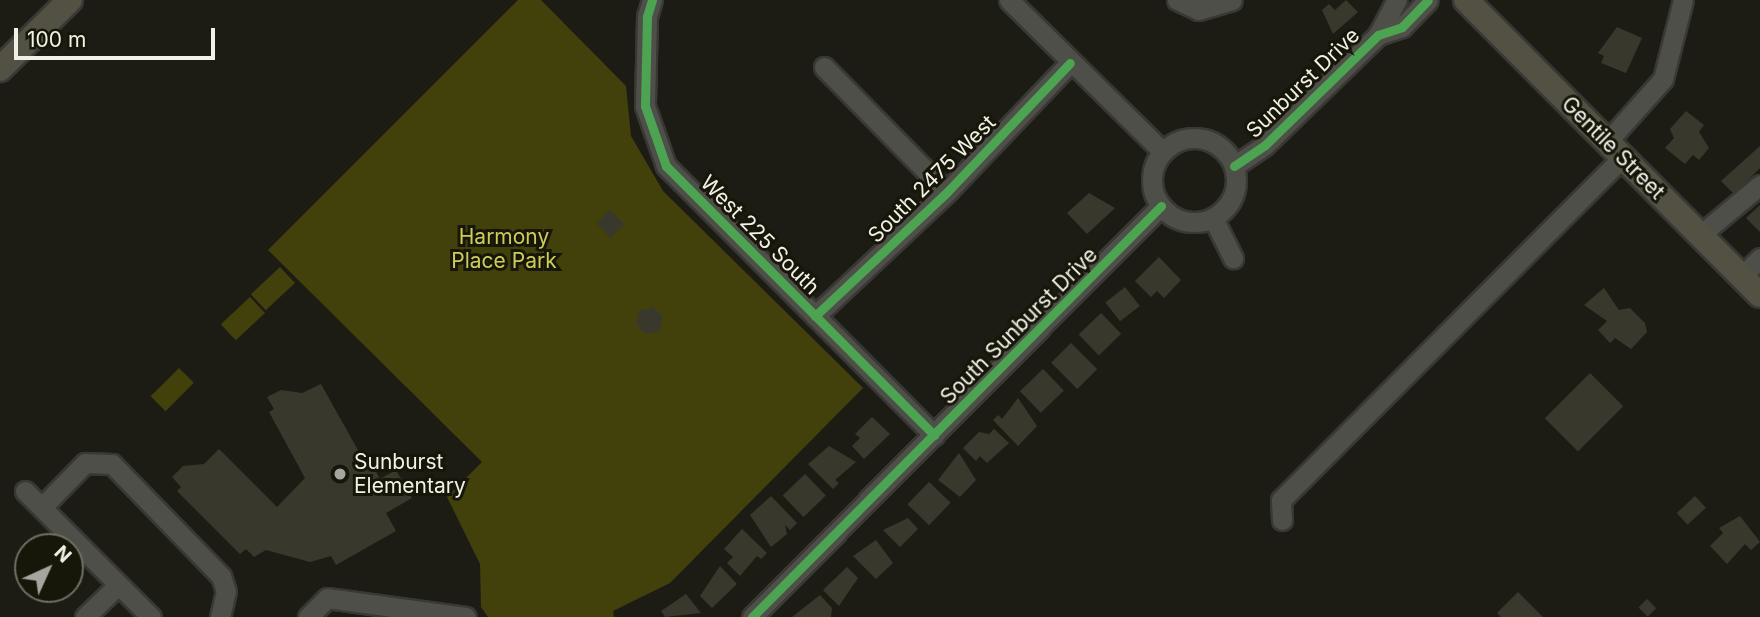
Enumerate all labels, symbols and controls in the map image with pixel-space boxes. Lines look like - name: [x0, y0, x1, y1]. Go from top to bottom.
- scale bar: [18, 14, 219, 58]
- street label: Sunburst Drive: [1241, 23, 1365, 143]
- text: 100 m: [27, 27, 86, 52]
- street label: Gentile Street: [1556, 91, 1670, 205]
- street label: South 2475 West: [863, 110, 1001, 248]
- street label: West 225 South: [695, 170, 825, 300]
- park label: Harmony Place Park: [451, 224, 557, 274]
- street label: South Sunburst Drive: [935, 242, 1103, 410]
- place label: Sunburst Elementary: [354, 449, 466, 499]
- marker: Sunburst Elementary: [332, 466, 348, 482]
- north arrow: [14, 533, 84, 603]
- text: N: [50, 541, 76, 567]

